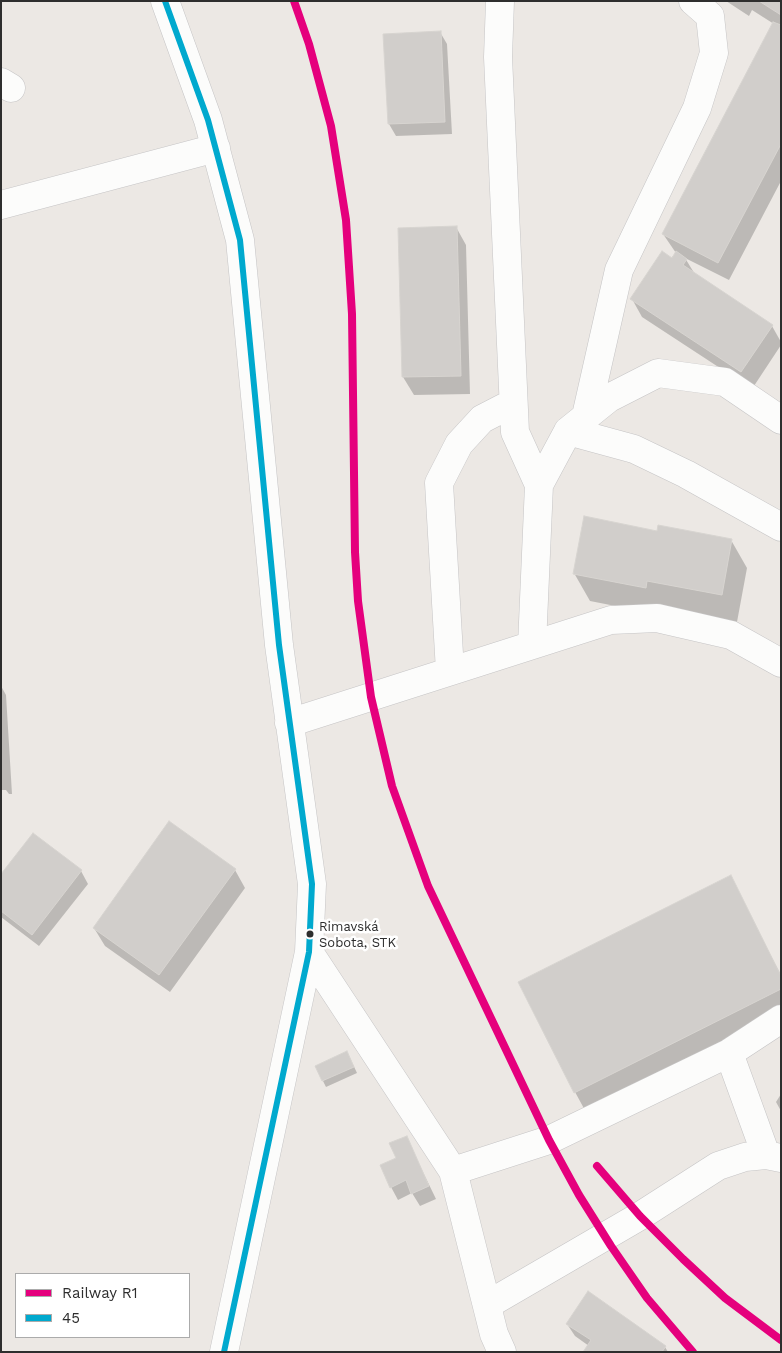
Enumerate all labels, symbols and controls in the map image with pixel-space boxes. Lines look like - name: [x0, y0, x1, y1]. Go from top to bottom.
- place label: Rimavská Sobota, STK: [319, 919, 396, 950]
- marker: Rimavská Sobota, STK: [305, 929, 315, 939]
- legend: [15, 1273, 190, 1338]
- text: Railway R1: [62, 1284, 138, 1302]
- text: 45: [62, 1309, 80, 1327]

